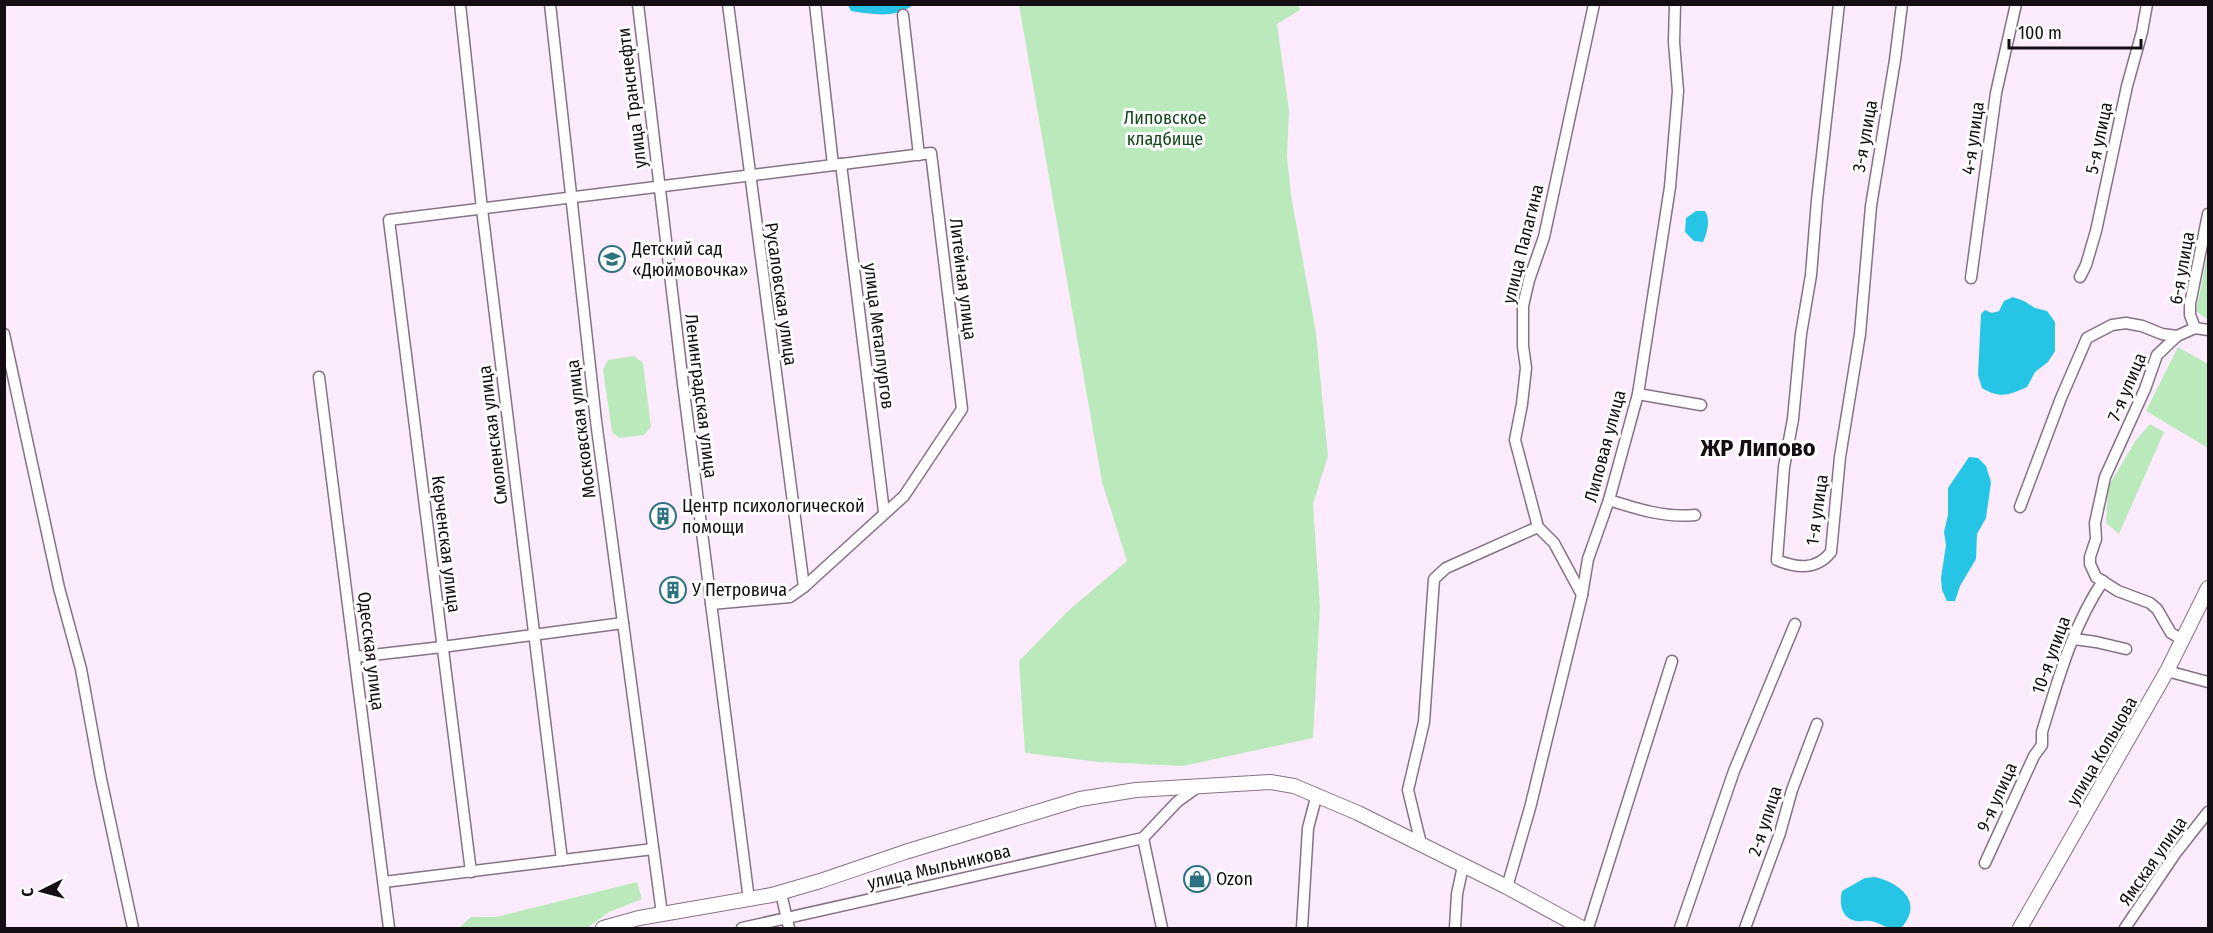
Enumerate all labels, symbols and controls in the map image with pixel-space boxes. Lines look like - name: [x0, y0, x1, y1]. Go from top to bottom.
- scale bar: [2009, 12, 2141, 50]
- text: 100 m: [2018, 22, 2062, 44]
- street label: улица Транснефти: [612, 26, 652, 170]
- street label: 3-я улица: [1848, 98, 1882, 174]
- street label: 4-я улица: [1957, 100, 1989, 176]
- street label: 5-я улица: [2081, 100, 2117, 176]
- park label: Липовское кладбище: [1124, 107, 1206, 150]
- street label: улица Палагина: [1498, 182, 1548, 306]
- street label: Литейная улица: [945, 217, 981, 341]
- street label: Русаловская улица: [760, 221, 802, 367]
- street label: 6-я улица: [2165, 230, 2199, 306]
- place label: Детский сад «Дюймовочка»: [631, 238, 748, 281]
- school or university icon: Детский сад «Дюймовочка»: [597, 244, 627, 274]
- street label: улица Металлургов: [859, 262, 899, 410]
- street label: Ленинградская улица: [680, 313, 722, 480]
- street label: 7-я улица: [2103, 349, 2151, 424]
- street label: Московская улица: [562, 358, 600, 500]
- street label: Смоленская улица: [474, 364, 512, 506]
- street label: Липовая улица: [1579, 387, 1631, 504]
- district label: ЖР Липово: [1699, 434, 1816, 462]
- street label: 1-я улица: [1801, 473, 1833, 547]
- street label: Керченская улица: [427, 474, 465, 614]
- place label: Центр психологической помощи: [682, 495, 865, 538]
- building icon: Центр психологической помощи: [648, 501, 678, 531]
- building icon: У Петровича: [658, 575, 688, 605]
- place label: У Петровича: [691, 579, 787, 601]
- street label: Одесская улица: [353, 590, 389, 712]
- street label: 10-я улица: [2027, 613, 2075, 697]
- street label: улица Кольцова: [2062, 692, 2142, 809]
- street label: 9-я улица: [1972, 759, 2022, 835]
- street label: 2-я улица: [1743, 783, 1787, 859]
- street label: Ямская улица: [2114, 812, 2192, 910]
- street label: улица Мыльникова: [865, 840, 1013, 894]
- north arrow: [12, 861, 72, 921]
- shop icon: Ozon: [1182, 864, 1212, 894]
- place label: Ozon: [1216, 868, 1253, 890]
- text: С: [18, 887, 37, 898]

